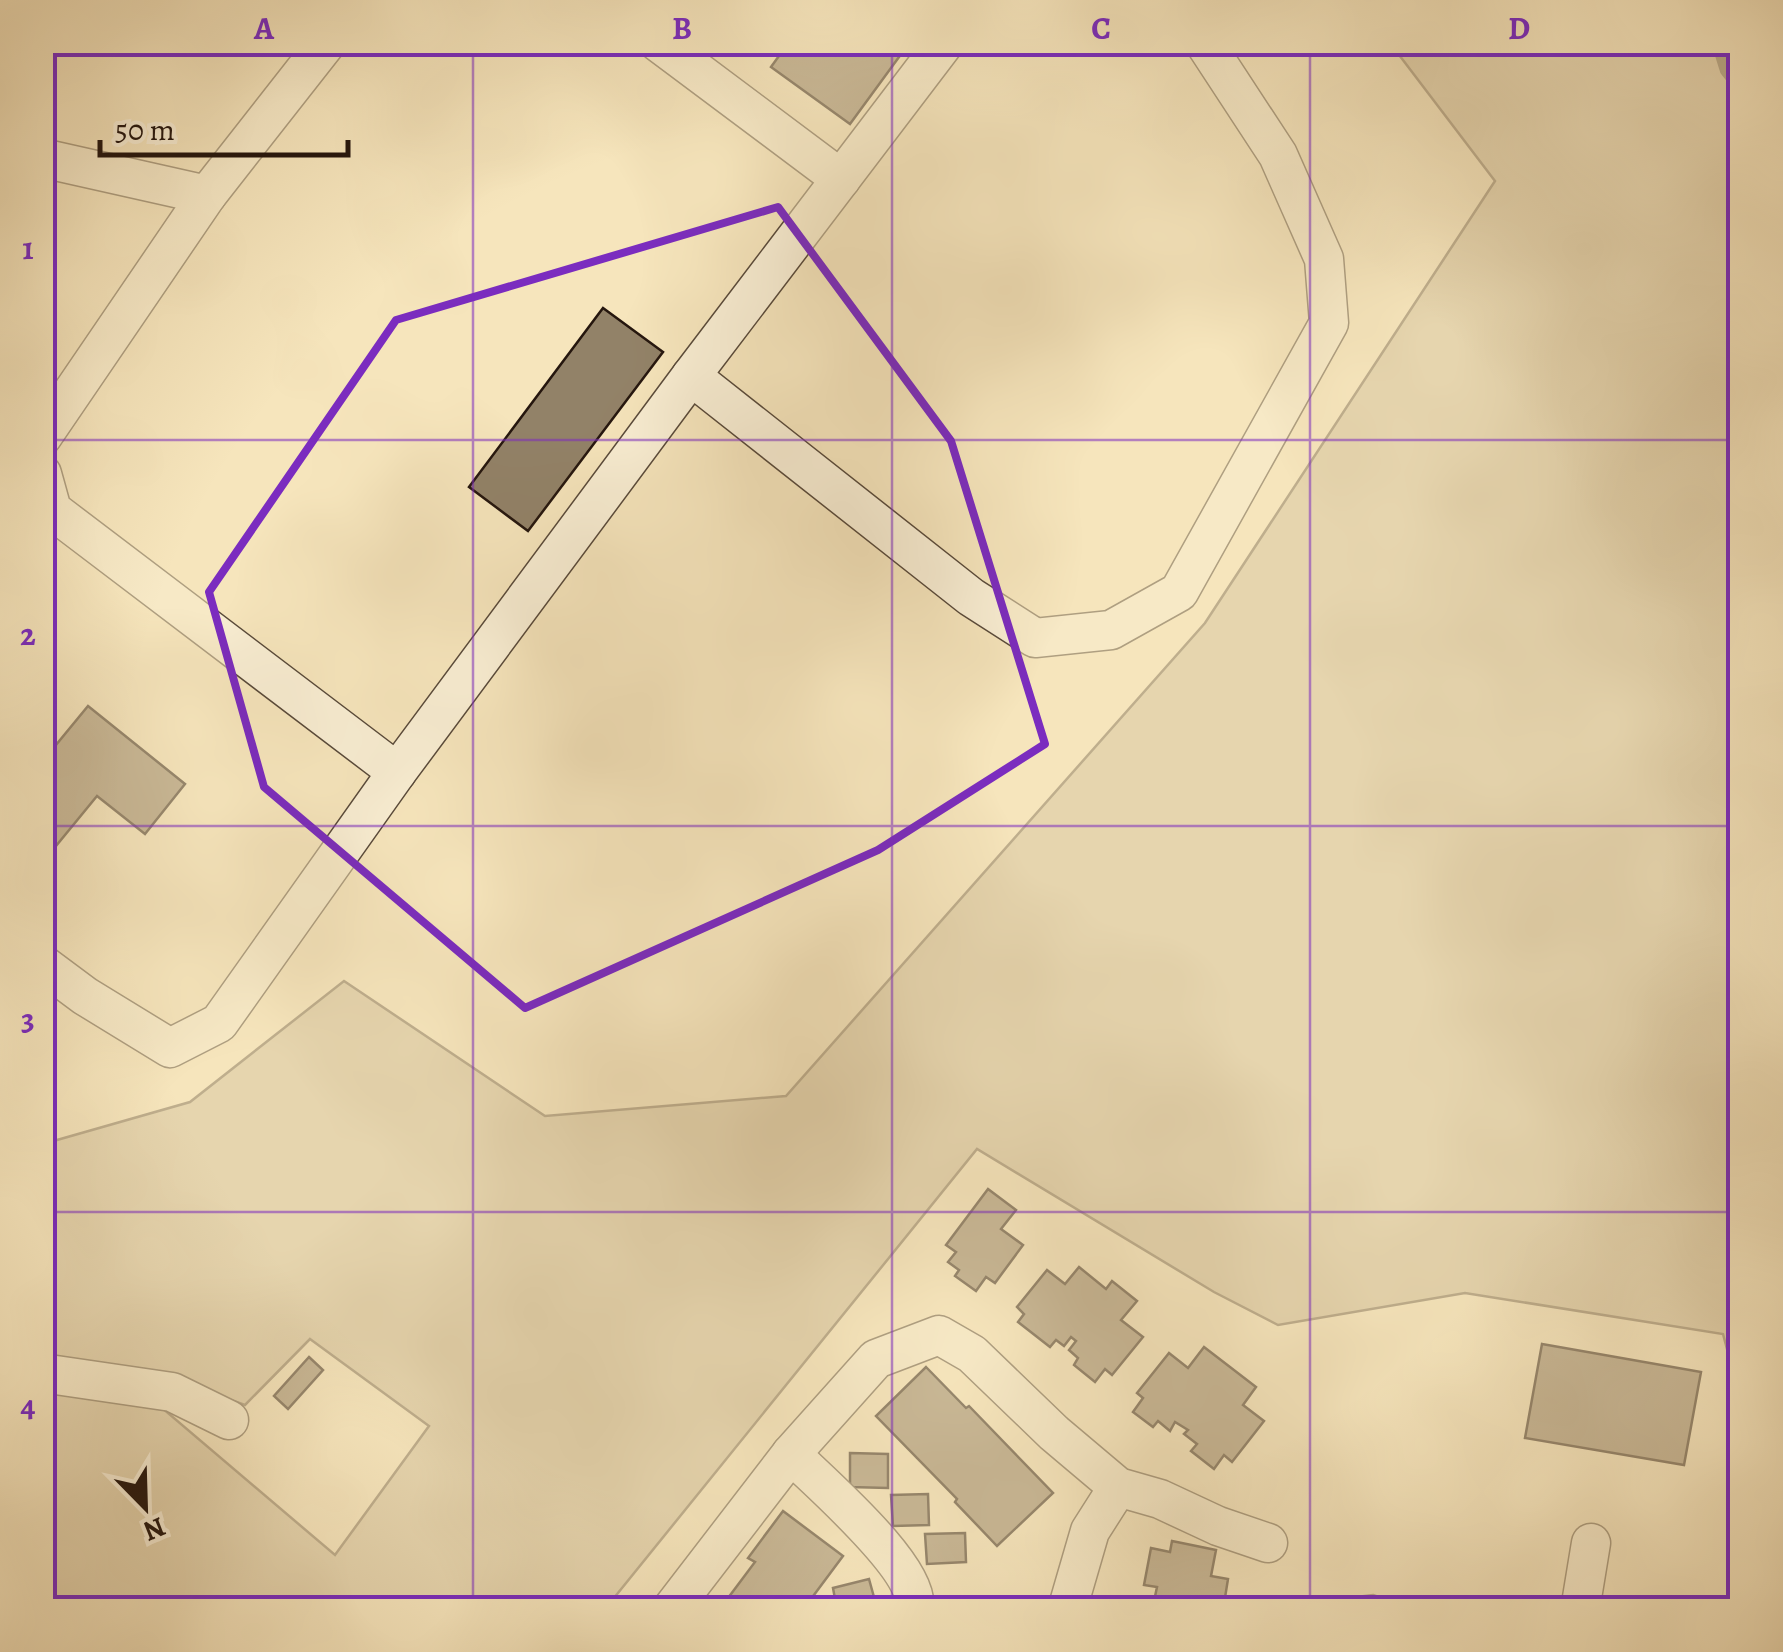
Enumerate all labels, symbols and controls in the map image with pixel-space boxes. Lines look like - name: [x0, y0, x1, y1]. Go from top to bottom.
- text: A: [253, 6, 275, 50]
- text: B: [672, 6, 692, 50]
- text: C: [1091, 6, 1111, 50]
- text: D: [1508, 6, 1530, 50]
- scale bar: [100, 95, 348, 157]
- text: 50 m: [115, 110, 175, 150]
- text: 1: [22, 226, 34, 270]
- text: 2: [20, 612, 36, 656]
- text: 3: [21, 997, 35, 1041]
- text: 4: [20, 1383, 36, 1427]
- north arrow: [95, 1457, 195, 1557]
- text: N: [138, 1508, 171, 1551]

